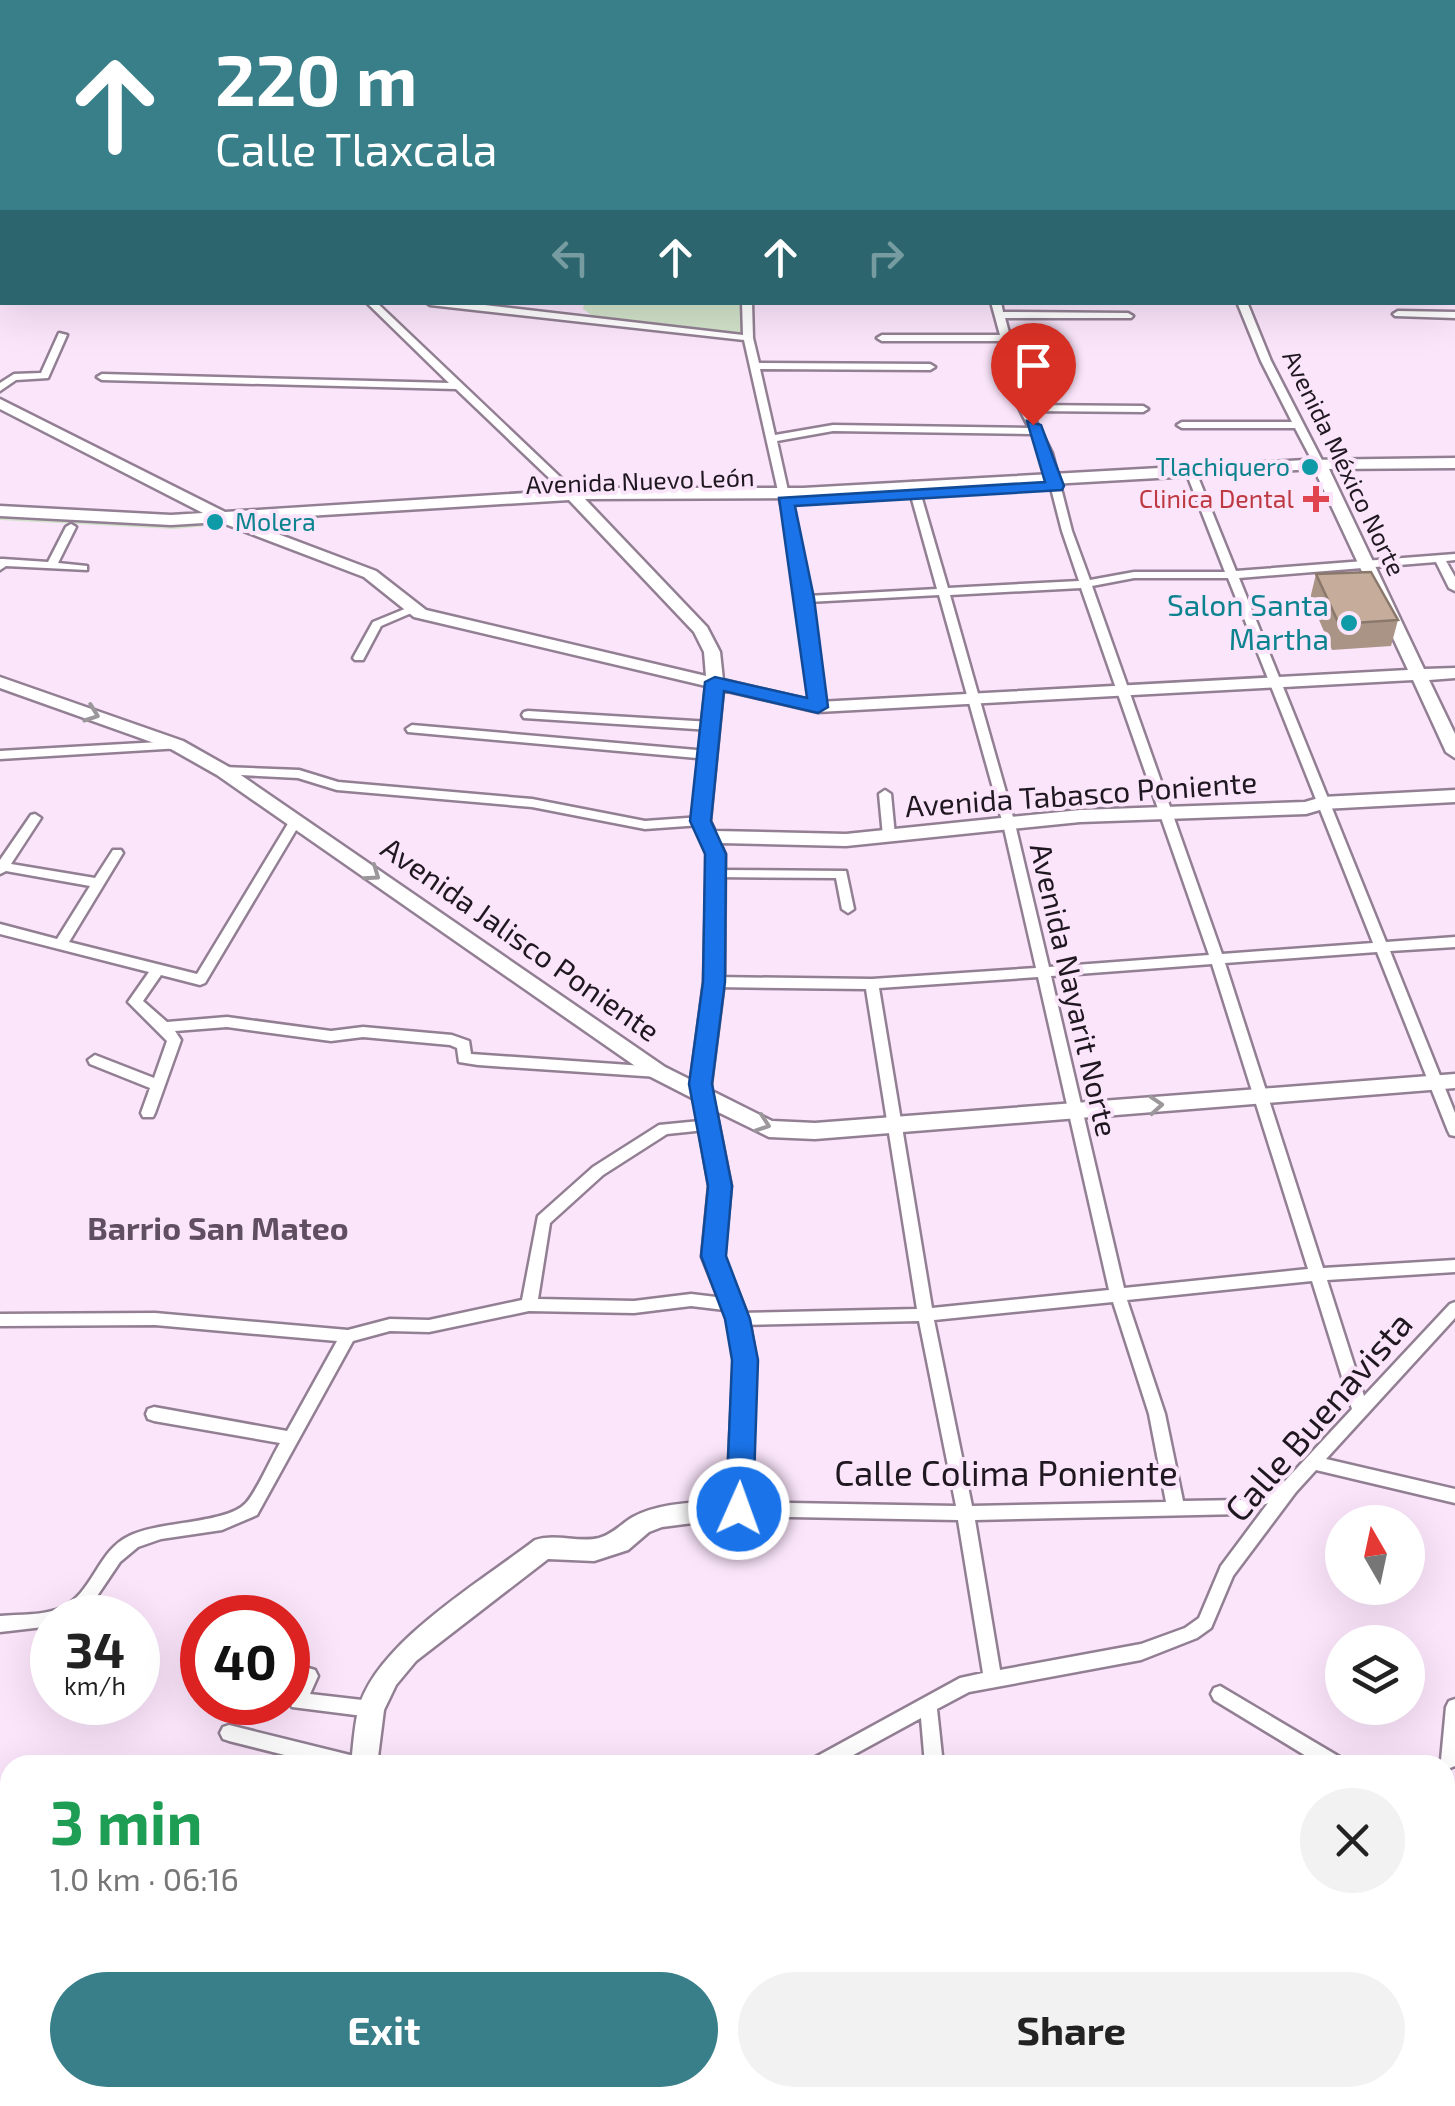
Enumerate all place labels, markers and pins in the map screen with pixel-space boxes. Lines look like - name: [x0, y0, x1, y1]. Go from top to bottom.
- pin: [991, 323, 1076, 426]
- place label: Tlachiquero: [1156, 451, 1290, 481]
- marker: Tlachiquero: [1299, 456, 1321, 478]
- place label: Clinica Dental: [1139, 483, 1295, 513]
- marker: Clinica Dental: [1303, 486, 1329, 512]
- place label: Molera: [235, 506, 316, 536]
- marker: Molera: [204, 511, 226, 533]
- place label: Salon Santa Martha: [1167, 586, 1329, 656]
- marker: Salon Santa Martha: [1338, 612, 1360, 634]

